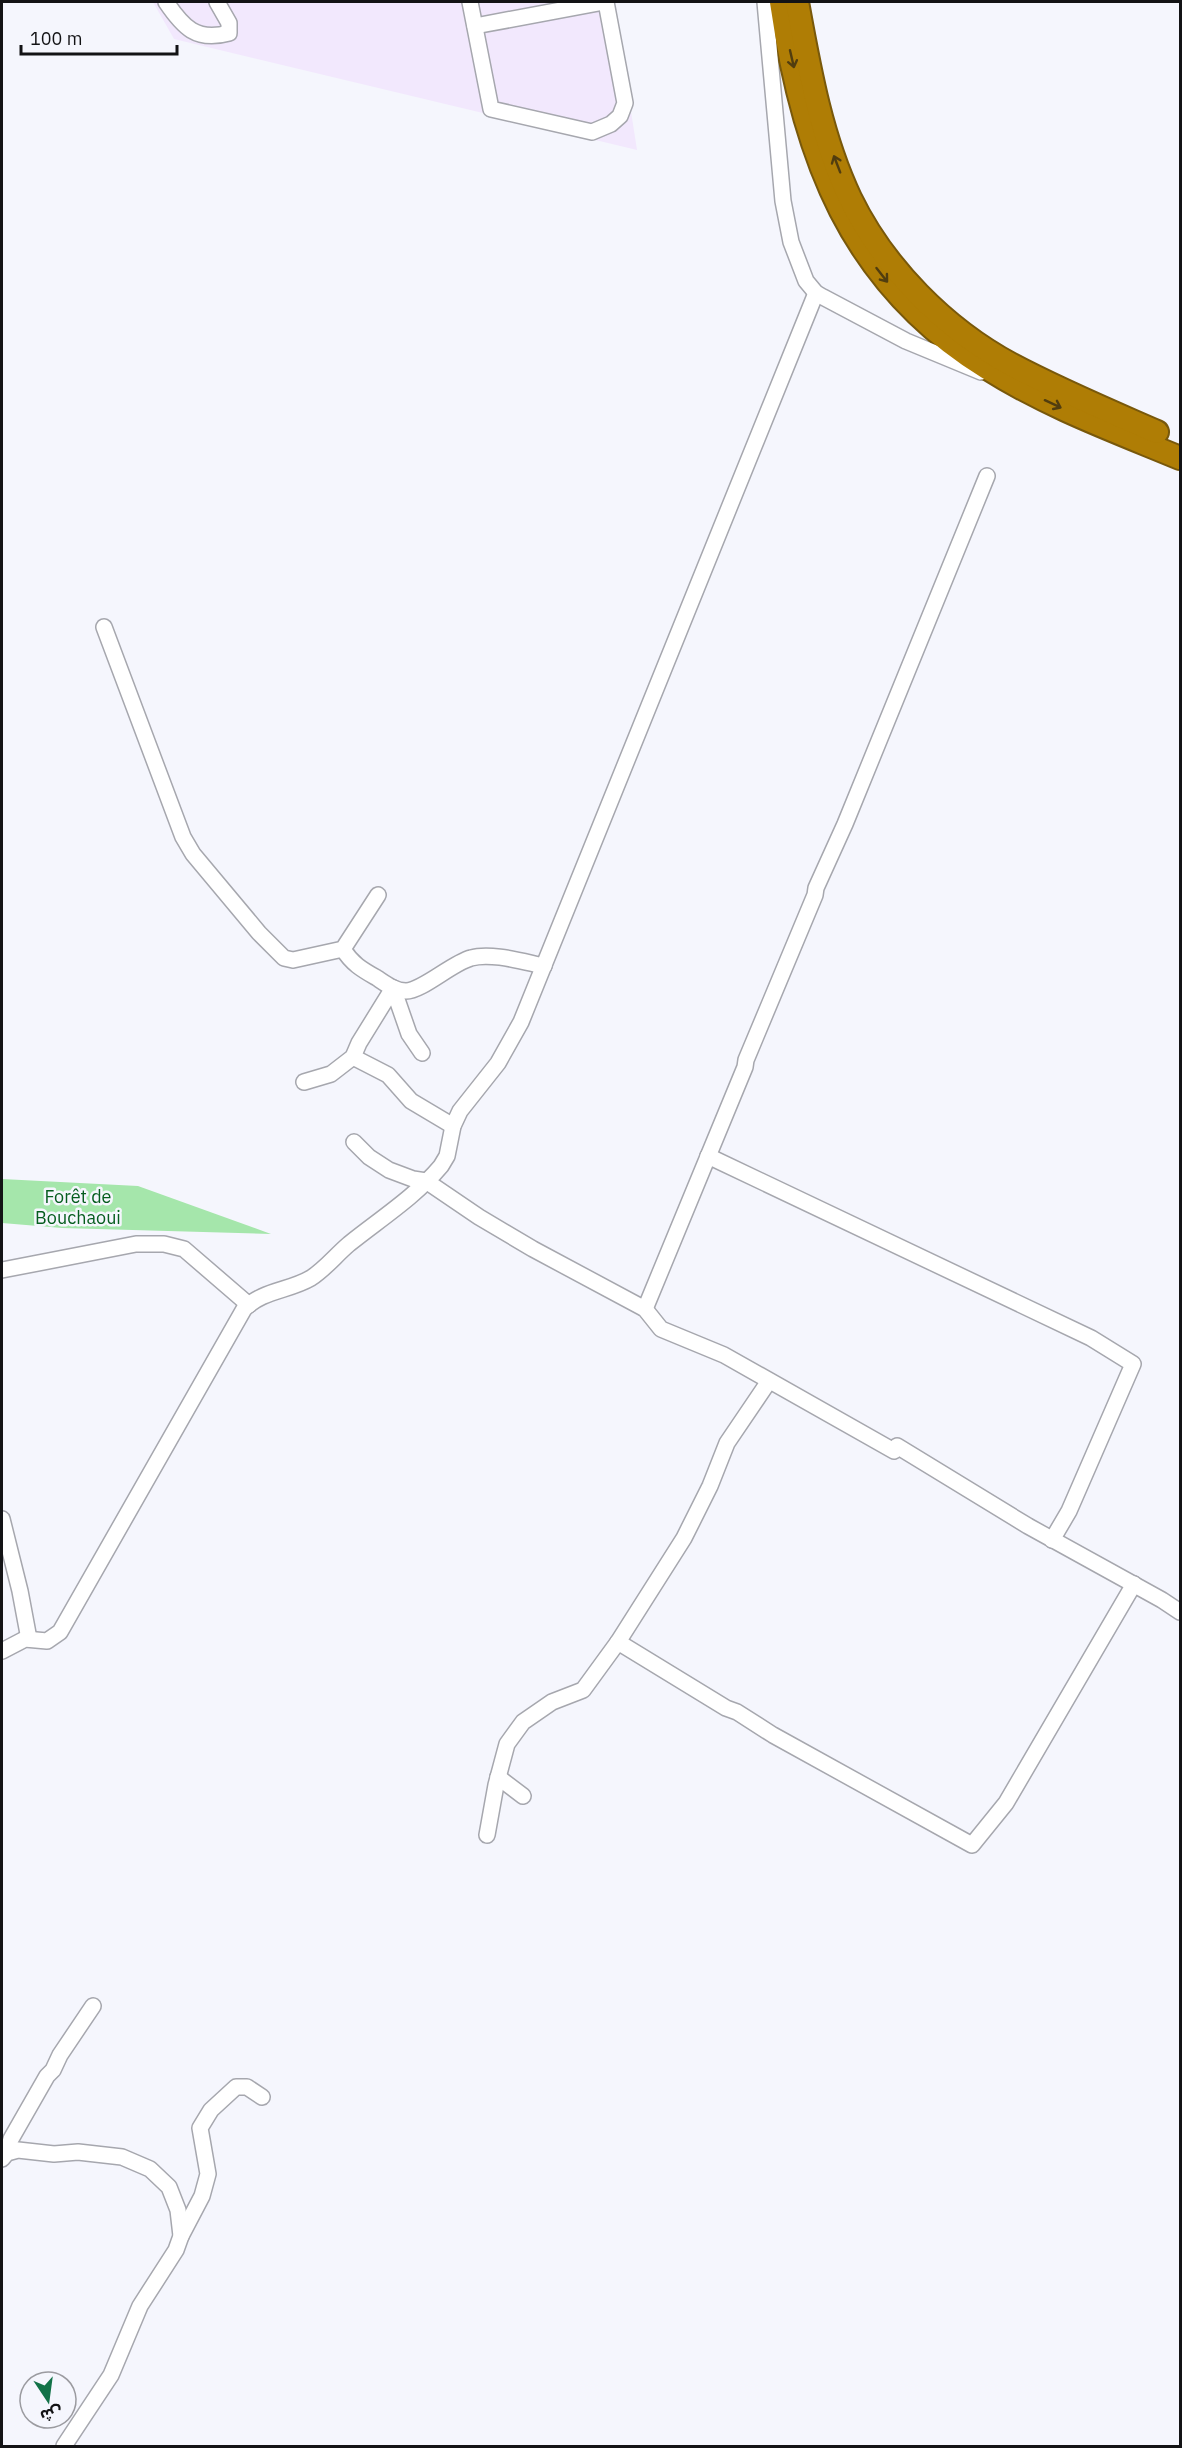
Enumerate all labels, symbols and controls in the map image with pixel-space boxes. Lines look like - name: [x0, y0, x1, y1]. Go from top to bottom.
- scale bar: [21, 18, 177, 56]
- text: 100 m: [30, 27, 82, 50]
- one-way arrow: [786, 49, 798, 68]
- one-way arrow: [831, 155, 842, 174]
- one-way arrow: [875, 267, 888, 283]
- one-way arrow: [1043, 398, 1061, 410]
- park label: Forêt de Bouchaoui: [35, 1185, 121, 1229]
- north arrow: [18, 2370, 78, 2430]
- text: ش: [38, 2402, 64, 2427]

